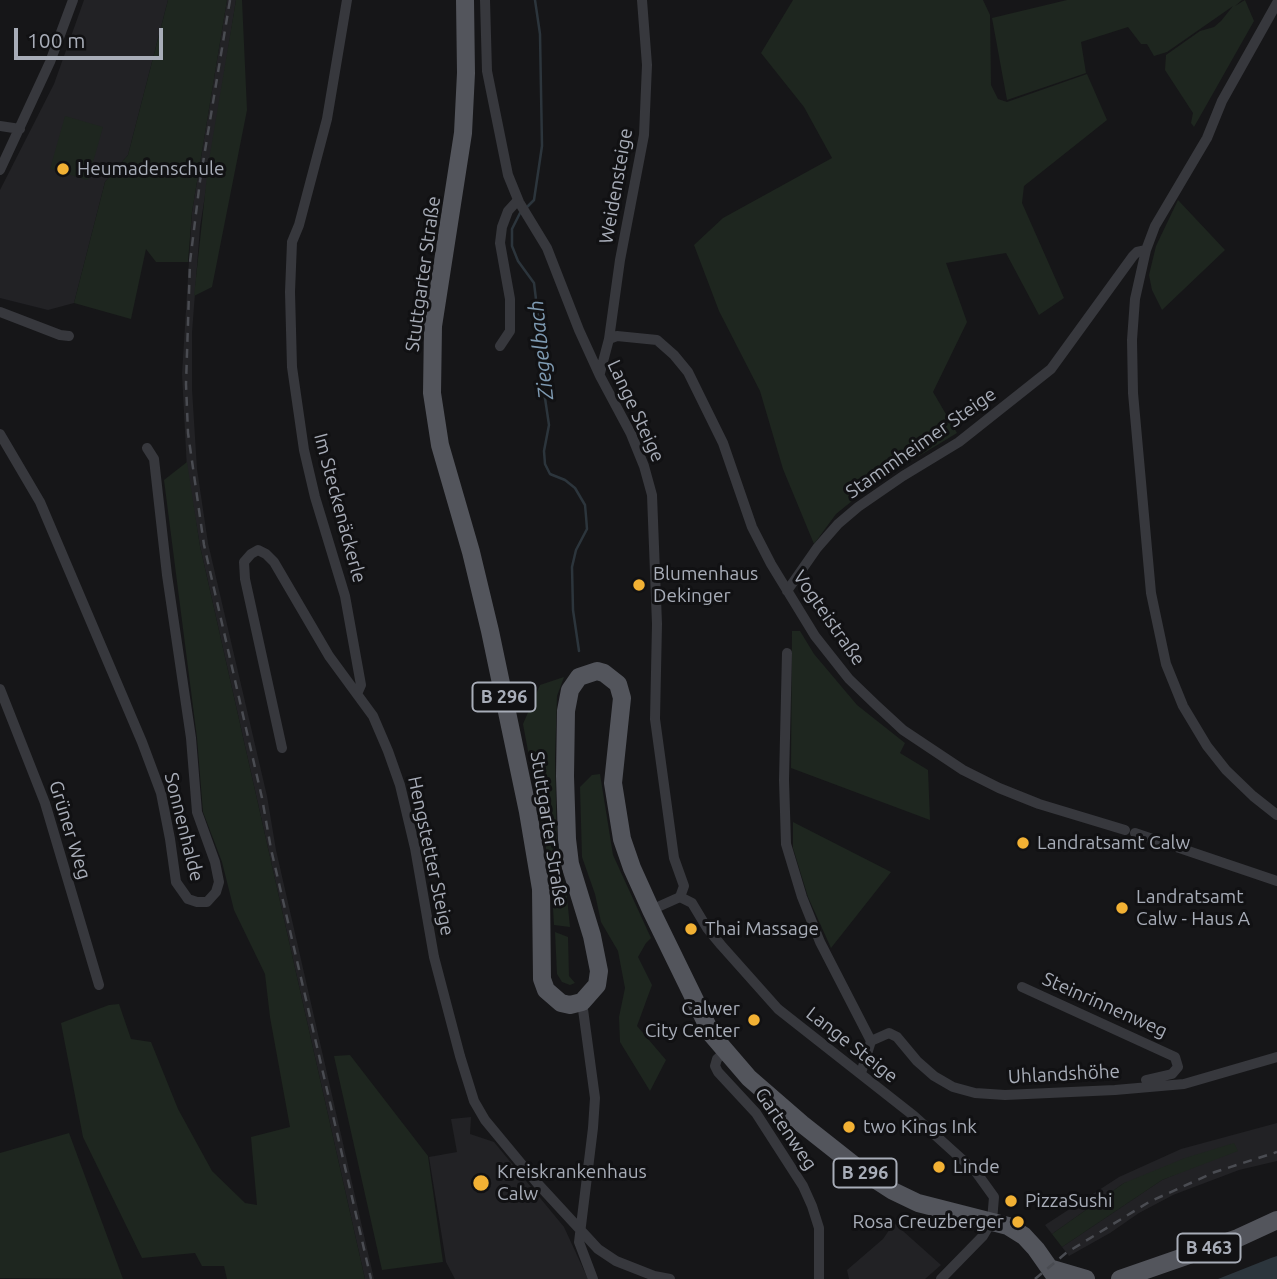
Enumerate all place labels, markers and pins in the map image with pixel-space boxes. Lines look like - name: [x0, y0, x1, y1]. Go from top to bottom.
- place label: Heumadenschule: [77, 158, 224, 180]
- marker: Heumadenschule: [55, 161, 71, 177]
- place label: Blumenhaus Dekinger: [653, 563, 758, 607]
- marker: Blumenhaus Dekinger: [631, 577, 647, 593]
- place label: Landratsamt Calw: [1037, 832, 1190, 854]
- marker: Landratsamt Calw: [1015, 835, 1031, 851]
- place label: Landratsamt Calw - Haus A: [1136, 886, 1250, 930]
- marker: Landratsamt Calw - Haus A: [1114, 900, 1130, 916]
- place label: Thai Massage: [705, 918, 819, 940]
- marker: Thai Massage: [683, 921, 699, 937]
- place label: Calwer City Center: [645, 998, 740, 1042]
- marker: Calwer City Center: [746, 1012, 762, 1028]
- place label: two Kings Ink: [863, 1116, 977, 1138]
- marker: two Kings Ink: [841, 1119, 857, 1135]
- place label: Linde: [953, 1156, 1000, 1178]
- marker: Linde: [931, 1159, 947, 1175]
- place label: Kreiskrankenhaus Calw: [497, 1161, 647, 1205]
- marker: Kreiskrankenhaus Calw: [471, 1173, 491, 1193]
- place label: PizzaSushi: [1025, 1190, 1113, 1212]
- marker: PizzaSushi: [1003, 1193, 1019, 1209]
- place label: Rosa Creuzberger: [852, 1211, 1004, 1233]
- marker: Rosa Creuzberger: [1010, 1214, 1026, 1230]

